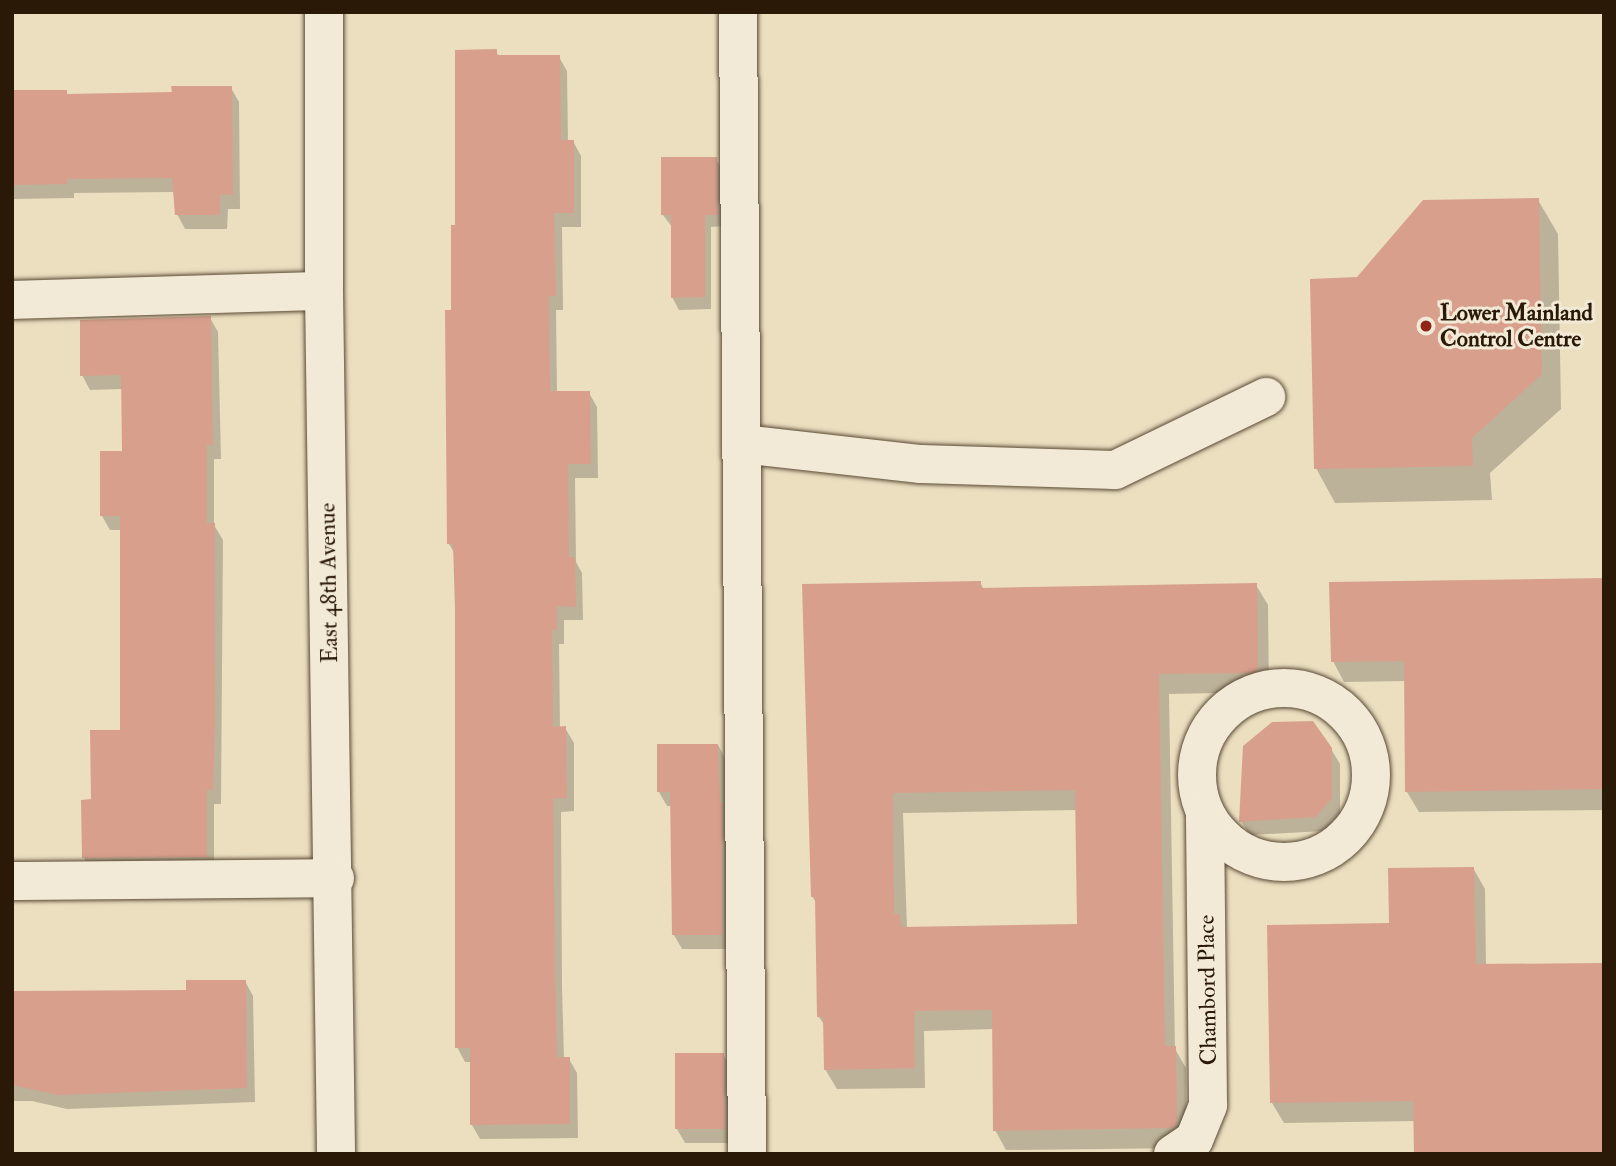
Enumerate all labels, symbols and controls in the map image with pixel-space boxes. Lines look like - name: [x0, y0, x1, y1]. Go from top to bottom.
- place label: Lower Mainland Control Centre: [1440, 299, 1593, 353]
- marker: Lower Mainland Control Centre: [1418, 318, 1434, 334]
- street label: East 48th Avenue: [314, 503, 344, 663]
- street label: Chambord Place: [1193, 914, 1223, 1066]

